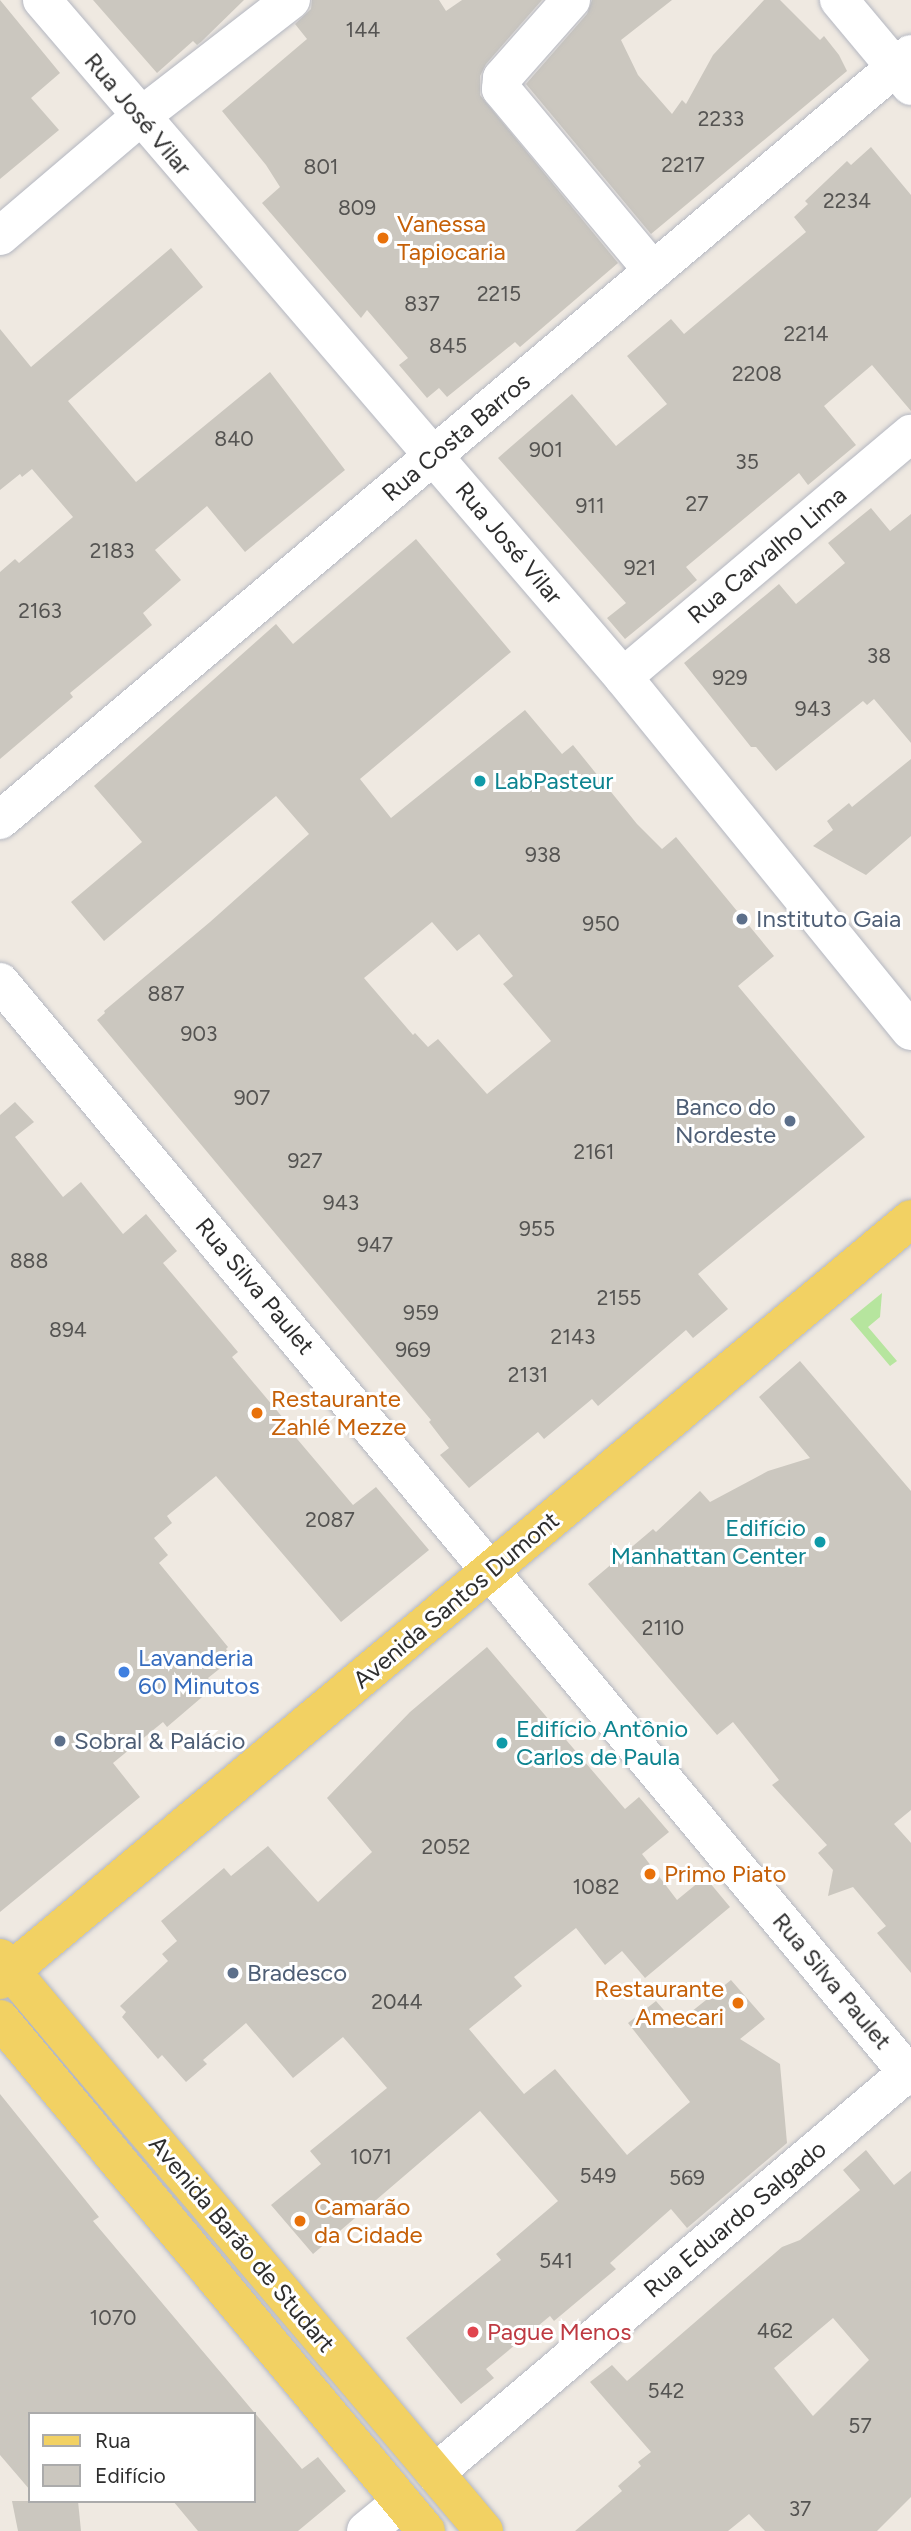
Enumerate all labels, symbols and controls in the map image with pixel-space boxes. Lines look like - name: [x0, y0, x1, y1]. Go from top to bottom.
- house number: 144: [346, 17, 380, 43]
- street label: Rua José Vilar: [78, 47, 198, 181]
- house number: 2233: [698, 106, 744, 132]
- house number: 2217: [661, 152, 705, 178]
- house number: 801: [303, 154, 339, 180]
- house number: 2234: [823, 188, 871, 214]
- house number: 809: [338, 195, 376, 221]
- place label: Vanessa Tapiocaria: [397, 210, 506, 266]
- marker: Vanessa Tapiocaria: [375, 230, 391, 246]
- house number: 2215: [477, 281, 521, 307]
- house number: 837: [404, 291, 440, 317]
- house number: 2214: [783, 321, 829, 347]
- house number: 845: [429, 333, 467, 359]
- house number: 2208: [732, 361, 782, 387]
- street label: Rua Costa Barros: [376, 367, 536, 507]
- house number: 840: [214, 426, 254, 452]
- house number: 901: [529, 437, 563, 463]
- house number: 35: [735, 449, 759, 475]
- street label: Rua José Vilar: [449, 476, 569, 610]
- street label: Rua Carvalho Lima: [682, 480, 852, 630]
- house number: 27: [685, 491, 709, 517]
- house number: 911: [575, 493, 605, 519]
- house number: 2183: [90, 538, 134, 564]
- house number: 921: [624, 555, 656, 581]
- house number: 2163: [18, 598, 62, 624]
- house number: 38: [867, 643, 891, 669]
- house number: 929: [712, 665, 748, 691]
- house number: 943: [795, 696, 831, 722]
- place label: LabPasteur: [494, 767, 613, 795]
- marker: LabPasteur: [472, 773, 488, 789]
- house number: 938: [525, 842, 561, 868]
- place label: Instituto Gaia: [756, 905, 901, 933]
- house number: 950: [582, 911, 620, 937]
- marker: Instituto Gaia: [734, 911, 750, 927]
- house number: 887: [147, 981, 185, 1007]
- house number: 903: [181, 1021, 217, 1047]
- house number: 907: [234, 1085, 270, 1111]
- place label: Banco do Nordeste: [675, 1093, 776, 1149]
- marker: Banco do Nordeste: [782, 1113, 798, 1129]
- house number: 2161: [574, 1139, 614, 1165]
- house number: 927: [288, 1148, 322, 1174]
- house number: 943: [323, 1190, 359, 1216]
- street label: Rua Silva Paulet: [190, 1212, 320, 1360]
- house number: 955: [519, 1216, 555, 1242]
- house number: 947: [357, 1232, 393, 1258]
- house number: 888: [10, 1248, 48, 1274]
- house number: 2155: [597, 1285, 641, 1311]
- house number: 959: [403, 1300, 439, 1326]
- house number: 894: [49, 1317, 87, 1343]
- house number: 2143: [551, 1324, 595, 1350]
- house number: 969: [395, 1337, 431, 1363]
- house number: 2131: [508, 1362, 548, 1388]
- place label: Restaurante Zahlé Mezze: [271, 1385, 406, 1441]
- marker: Restaurante Zahlé Mezze: [249, 1405, 265, 1421]
- street label: Avenida Santos Dumont: [347, 1506, 565, 1694]
- house number: 2087: [305, 1507, 355, 1533]
- place label: Edifício Manhattan Center: [611, 1514, 806, 1570]
- marker: Edifício Manhattan Center: [812, 1534, 828, 1550]
- house number: 2110: [642, 1615, 684, 1641]
- place label: Lavanderia 60 Minutos: [138, 1644, 260, 1700]
- marker: Lavanderia 60 Minutos: [116, 1664, 132, 1680]
- place label: Edifício Antônio Carlos de Paula: [516, 1715, 688, 1771]
- place label: Sobral & Palácio: [74, 1727, 246, 1755]
- marker: Sobral & Palácio: [52, 1733, 68, 1749]
- marker: Edifício Antônio Carlos de Paula: [494, 1735, 510, 1751]
- house number: 2052: [421, 1834, 471, 1860]
- place label: Primo Piato: [664, 1860, 786, 1888]
- marker: Primo Piato: [642, 1866, 658, 1882]
- house number: 1082: [573, 1874, 619, 1900]
- street label: Rua Silva Paulet: [767, 1907, 897, 2055]
- place label: Bradesco: [247, 1959, 347, 1987]
- marker: Bradesco: [225, 1965, 241, 1981]
- place label: Restaurante Amecari: [594, 1975, 724, 2031]
- house number: 2044: [371, 1989, 423, 2015]
- marker: Restaurante Amecari: [730, 1995, 746, 2011]
- street label: Avenida Barão de Studart: [143, 2130, 341, 2358]
- street label: Rua Eduardo Salgado: [638, 2134, 832, 2304]
- house number: 1071: [350, 2144, 392, 2170]
- house number: 549: [579, 2163, 617, 2189]
- house number: 569: [669, 2165, 705, 2191]
- place label: Camarão da Cidade: [314, 2193, 423, 2249]
- marker: Camarão da Cidade: [292, 2213, 308, 2229]
- house number: 541: [539, 2248, 573, 2274]
- house number: 1070: [90, 2305, 136, 2331]
- place label: Pague Menos: [487, 2318, 631, 2346]
- house number: 462: [757, 2318, 793, 2344]
- marker: Pague Menos: [465, 2324, 481, 2340]
- house number: 542: [648, 2378, 684, 2404]
- legend: [28, 2412, 256, 2503]
- house number: 57: [848, 2413, 872, 2439]
- text: Rua: [95, 2428, 131, 2453]
- text: Edifício: [95, 2463, 166, 2488]
- house number: 37: [789, 2496, 811, 2522]

